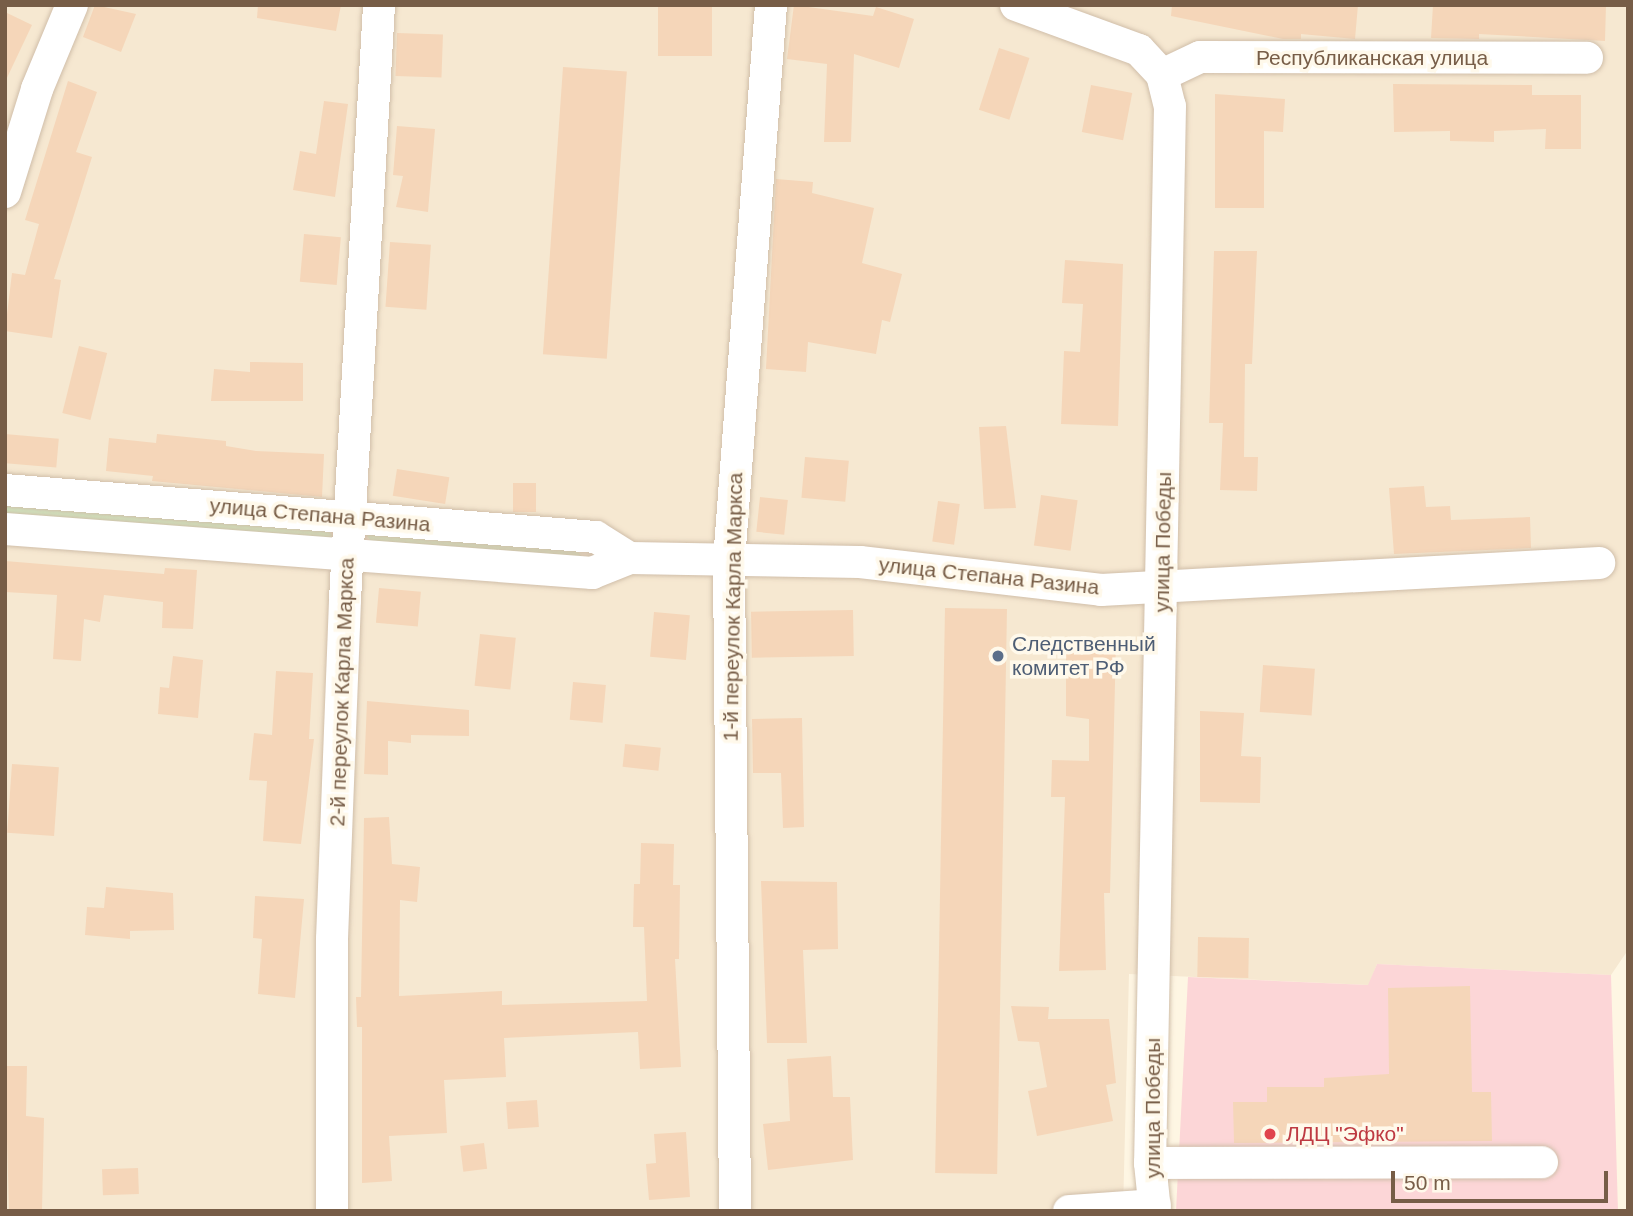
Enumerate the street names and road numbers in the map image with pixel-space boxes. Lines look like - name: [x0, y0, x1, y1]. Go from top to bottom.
- street label: Республиканская улица: [1256, 45, 1488, 71]
- street label: улица Победы: [1149, 471, 1177, 613]
- street label: 1-й переулок Карла Маркса: [718, 472, 748, 742]
- street label: улица Степана Разина: [209, 493, 431, 537]
- street label: улица Степана Разина: [878, 552, 1100, 600]
- street label: 2-й переулок Карла Маркса: [325, 557, 359, 827]
- street label: улица Победы: [1140, 1038, 1166, 1178]

